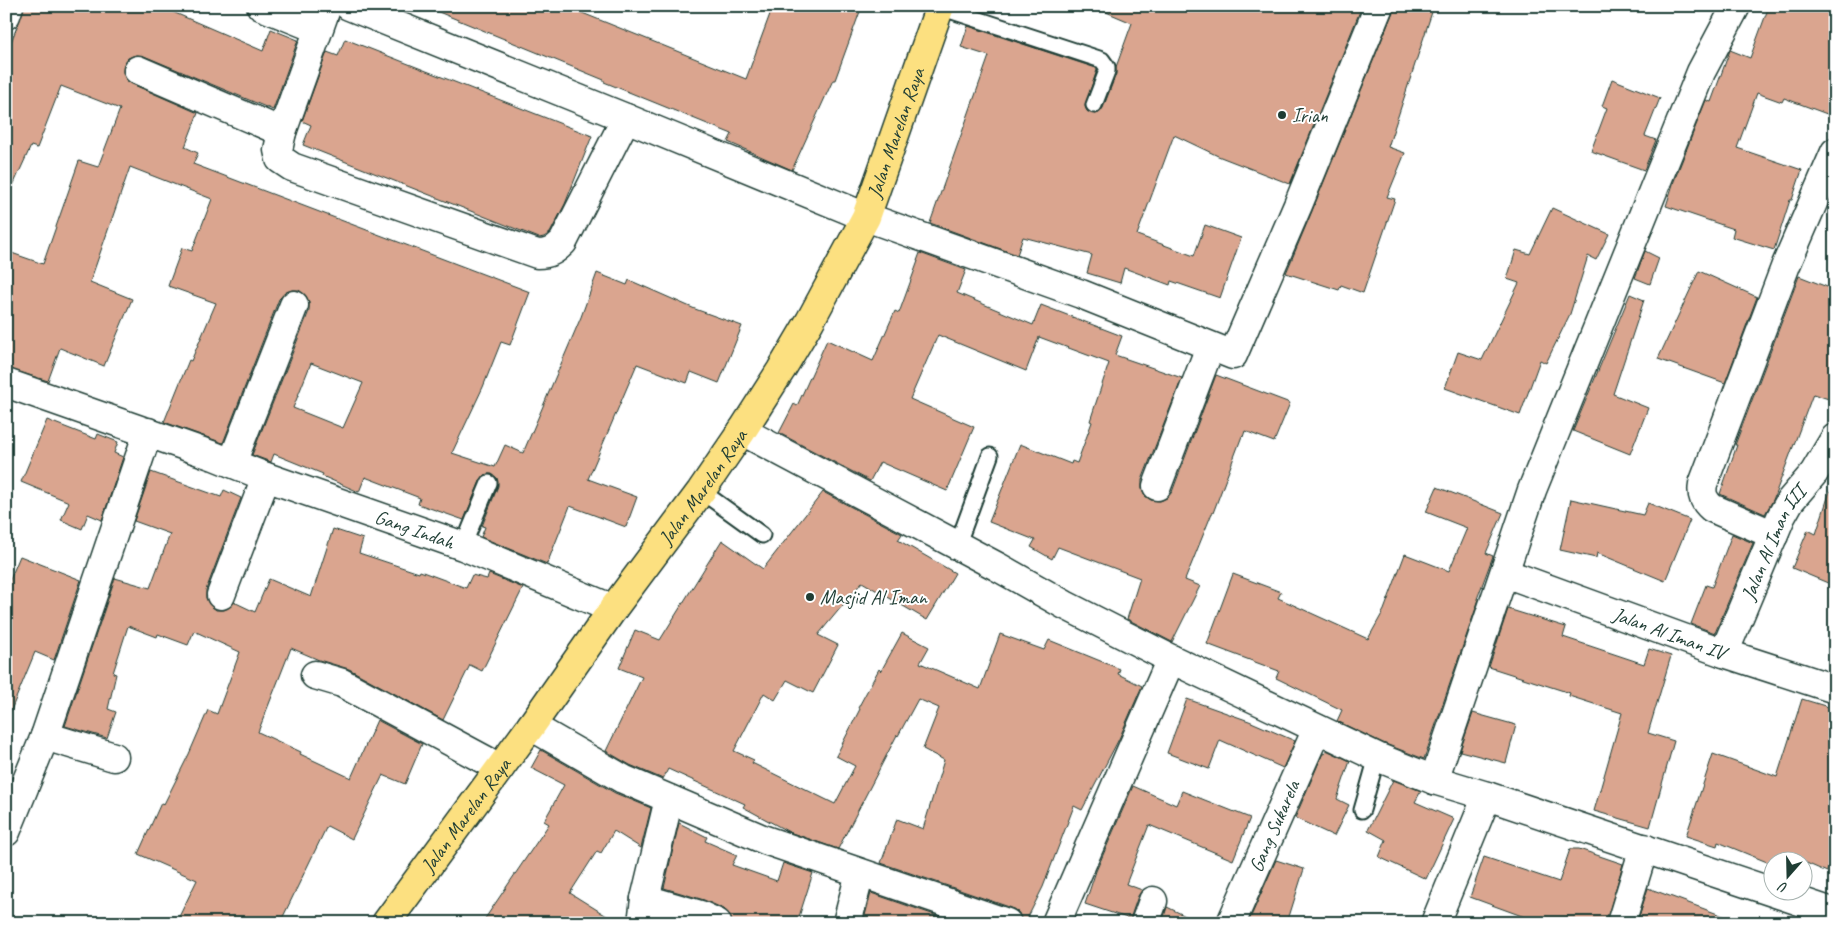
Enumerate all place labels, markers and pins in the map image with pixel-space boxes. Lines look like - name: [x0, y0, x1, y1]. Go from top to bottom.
- place label: Irian: [1292, 103, 1329, 128]
- marker: Irian: [1276, 109, 1288, 121]
- place label: Masjid Al Iman: [820, 585, 928, 610]
- marker: Masjid Al Iman: [804, 591, 816, 603]

